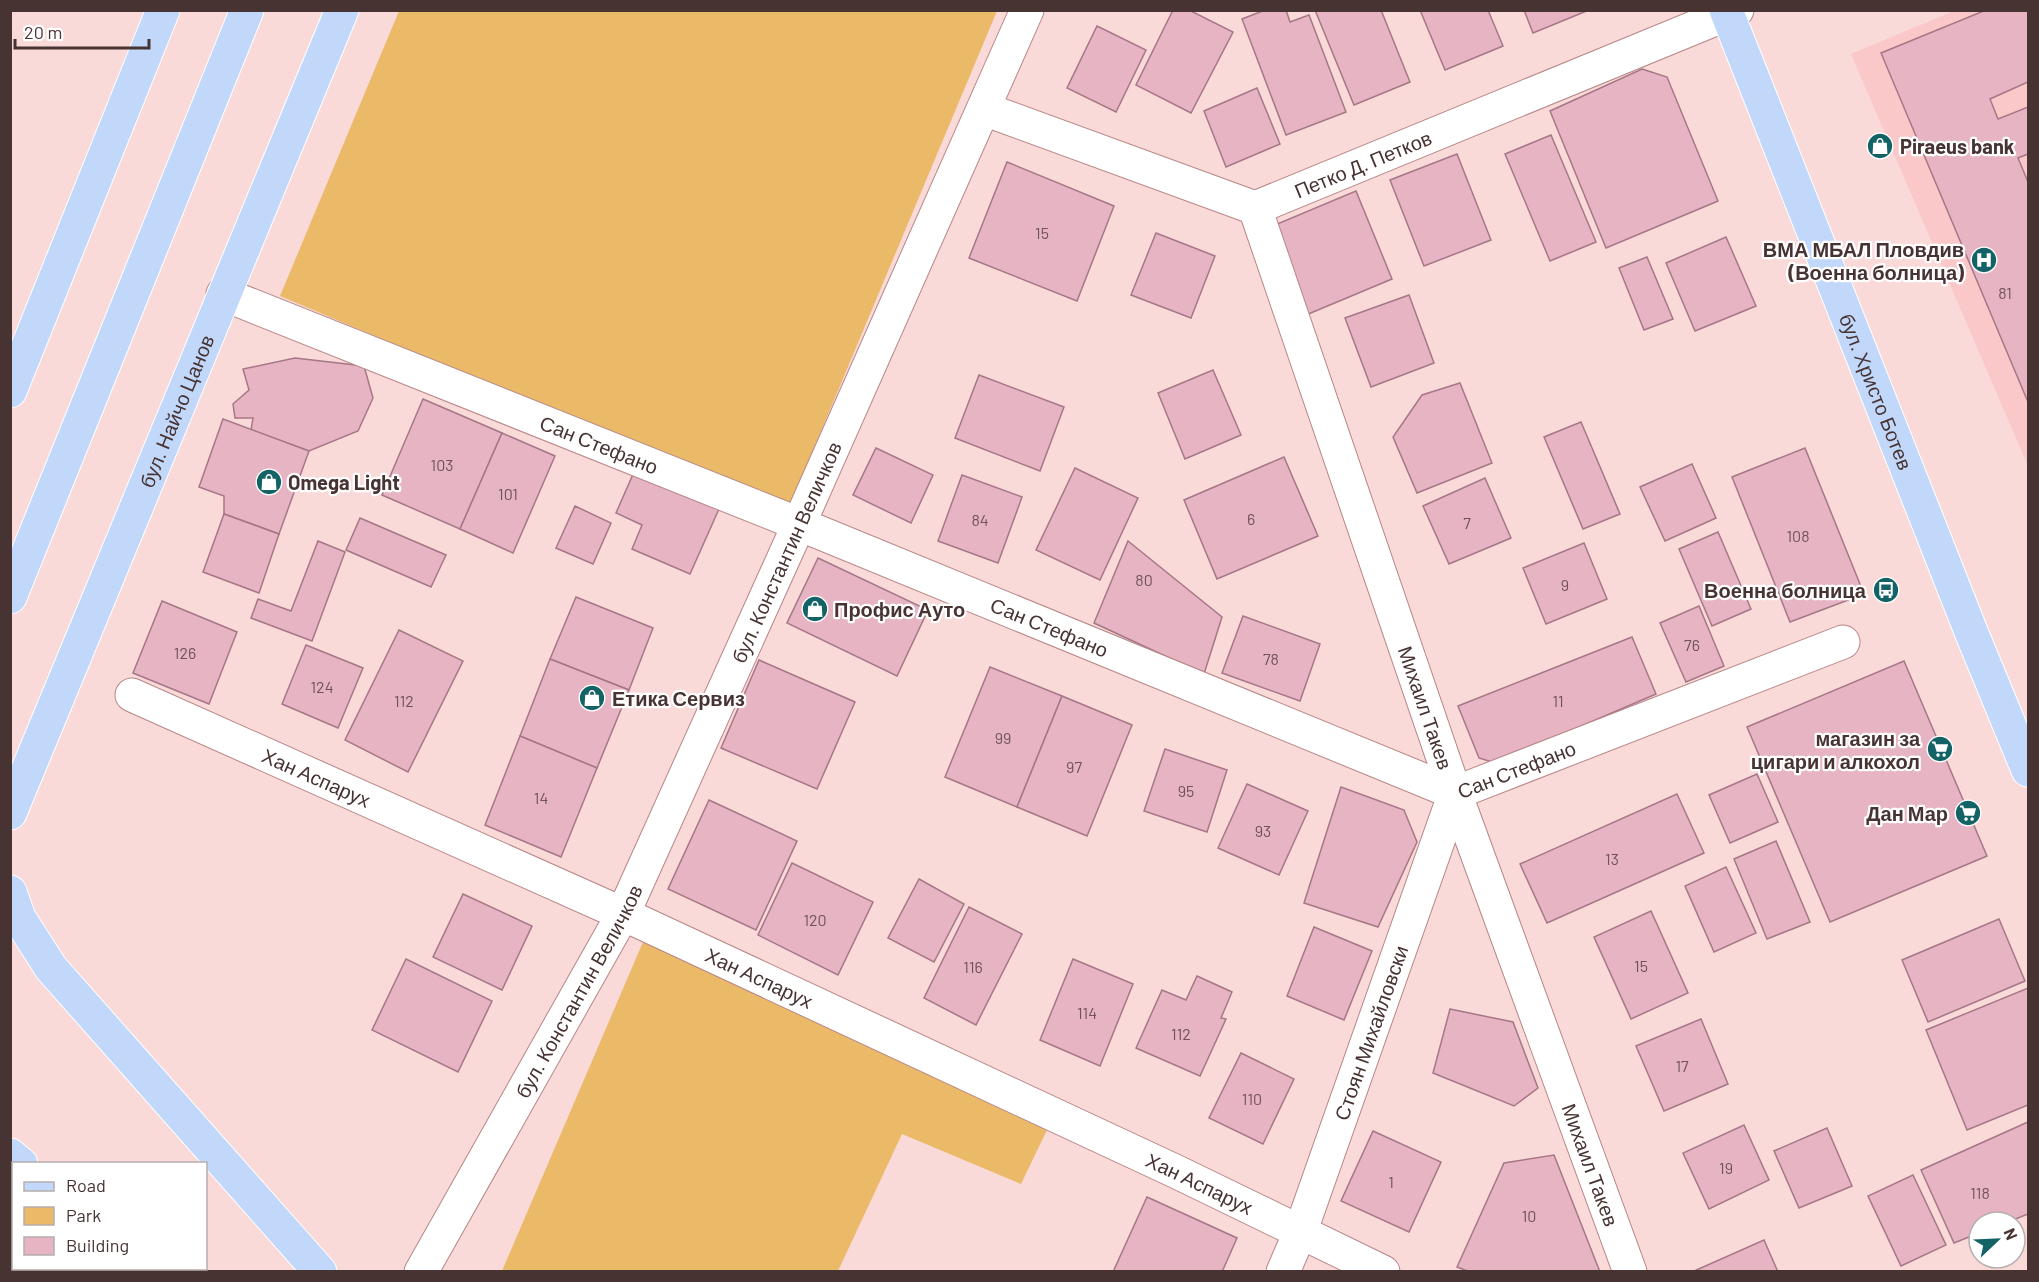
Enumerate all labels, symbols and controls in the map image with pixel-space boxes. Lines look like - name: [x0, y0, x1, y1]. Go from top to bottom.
- scale bar: [15, 12, 148, 50]
- text: 20 m: [24, 21, 62, 43]
- street label: Петко Д. Петков: [1291, 125, 1435, 203]
- shop icon: Piraeus bank: [1865, 131, 1895, 161]
- place label: Piraeus bank: [1900, 134, 2015, 158]
- house number: 15: [1035, 223, 1049, 242]
- place label: ВМА МБАЛ Пловдив (Военна болница): [1763, 237, 1964, 284]
- hospital icon: ВМА МБАЛ Пловдив (Военна болница): [1969, 245, 1999, 275]
- house number: 81: [1998, 283, 2012, 302]
- street label: бул. Христо Ботев: [1835, 310, 1918, 473]
- street label: бул. Найчо Цанов: [134, 331, 218, 491]
- street label: Сан Стефано: [537, 410, 662, 479]
- street label: бул. Константин Величков: [726, 438, 846, 666]
- house number: 103: [431, 455, 453, 474]
- shop icon: Omega Light: [254, 467, 284, 497]
- place label: Omega Light: [288, 470, 400, 494]
- house number: 101: [498, 484, 518, 503]
- house number: 6: [1247, 509, 1255, 528]
- house number: 84: [971, 510, 989, 529]
- house number: 7: [1463, 513, 1471, 532]
- house number: 108: [1787, 526, 1809, 545]
- house number: 80: [1135, 570, 1153, 589]
- house number: 9: [1561, 575, 1569, 594]
- bus stop icon: Военна болница: [1871, 575, 1901, 605]
- place label: Военна болница: [1704, 578, 1867, 602]
- street label: Сан Стефано: [987, 592, 1112, 662]
- shop icon: Профис Ауто: [800, 594, 830, 624]
- place label: Профис Ауто: [834, 597, 965, 621]
- house number: 76: [1684, 635, 1700, 654]
- house number: 126: [174, 643, 196, 662]
- street label: Михаил Такев: [1394, 643, 1458, 772]
- house number: 78: [1263, 649, 1279, 668]
- house number: 124: [311, 677, 334, 696]
- shop icon: Етика Сервиз: [577, 683, 607, 713]
- place label: Етика Сервиз: [612, 686, 745, 710]
- house number: 112: [394, 691, 414, 710]
- house number: 11: [1552, 691, 1564, 710]
- place label: магазин за цигари и алкохол: [1751, 726, 1921, 773]
- house number: 99: [995, 728, 1011, 747]
- supermarket icon: магазин за цигари и алкохол: [1925, 734, 1955, 764]
- street label: Сан Стефано: [1454, 735, 1579, 803]
- street label: Хан Аспарух: [259, 743, 374, 812]
- house number: 97: [1066, 757, 1082, 776]
- house number: 95: [1178, 781, 1194, 800]
- house number: 14: [534, 788, 548, 807]
- supermarket icon: Дан Мар: [1953, 798, 1983, 828]
- place label: Дан Мар: [1866, 801, 1948, 825]
- house number: 93: [1255, 821, 1271, 840]
- house number: 13: [1605, 849, 1619, 868]
- street label: бул. Константин Величков: [510, 881, 647, 1102]
- house number: 120: [803, 910, 827, 929]
- street label: Хан Аспарух: [702, 942, 817, 1013]
- street label: Стоян Михайловски: [1329, 942, 1412, 1123]
- house number: 15: [1634, 956, 1648, 975]
- house number: 116: [963, 957, 983, 976]
- house number: 114: [1077, 1003, 1097, 1022]
- house number: 112: [1171, 1024, 1191, 1043]
- house number: 17: [1675, 1056, 1689, 1075]
- house number: 110: [1242, 1089, 1262, 1108]
- street label: Михаил Такев: [1557, 1100, 1624, 1229]
- street label: Хан Аспарух: [1142, 1147, 1257, 1219]
- house number: 19: [1719, 1158, 1733, 1177]
- legend: [12, 1162, 207, 1270]
- house number: 1: [1388, 1172, 1394, 1191]
- text: Road: [66, 1174, 106, 1196]
- house number: 118: [1970, 1183, 1990, 1202]
- text: Park: [66, 1204, 101, 1226]
- house number: 10: [1522, 1206, 1536, 1225]
- north arrow: [1967, 1210, 2027, 1270]
- text: N: [2000, 1225, 2022, 1243]
- text: Building: [66, 1234, 129, 1256]

